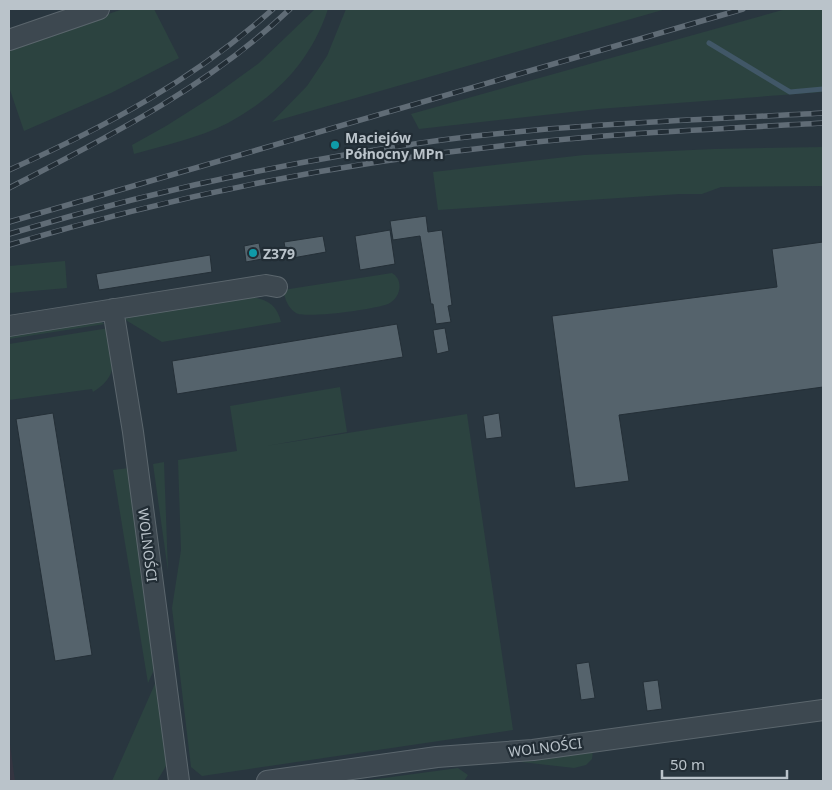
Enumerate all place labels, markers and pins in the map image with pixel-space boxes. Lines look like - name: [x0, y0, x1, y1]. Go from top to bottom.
- place label: Maciejów Północny MPn: [345, 128, 444, 163]
- marker: Maciejów Północny MPn: [329, 139, 341, 151]
- place label: Z379: [263, 244, 295, 263]
- marker: Z379: [247, 247, 259, 259]

